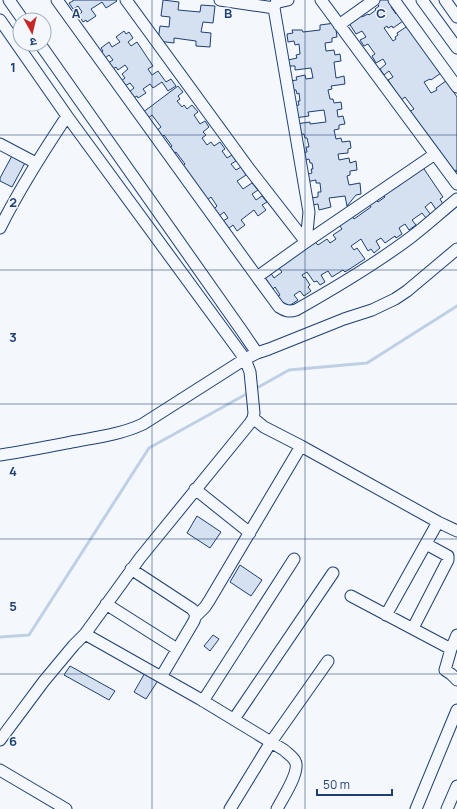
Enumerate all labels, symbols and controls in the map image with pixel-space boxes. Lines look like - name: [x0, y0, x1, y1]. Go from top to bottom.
- text: A: [72, 4, 81, 22]
- text: B: [224, 4, 232, 22]
- text: C: [376, 4, 386, 22]
- north arrow: [12, 12, 52, 52]
- text: उ: [29, 35, 38, 50]
- text: 1: [10, 58, 16, 76]
- text: 2: [9, 193, 17, 211]
- text: 3: [9, 328, 17, 346]
- text: 4: [9, 462, 17, 480]
- text: 5: [9, 597, 17, 615]
- text: 6: [9, 732, 17, 750]
- scale bar: [317, 771, 392, 797]
- text: 50 m: [323, 776, 350, 793]

